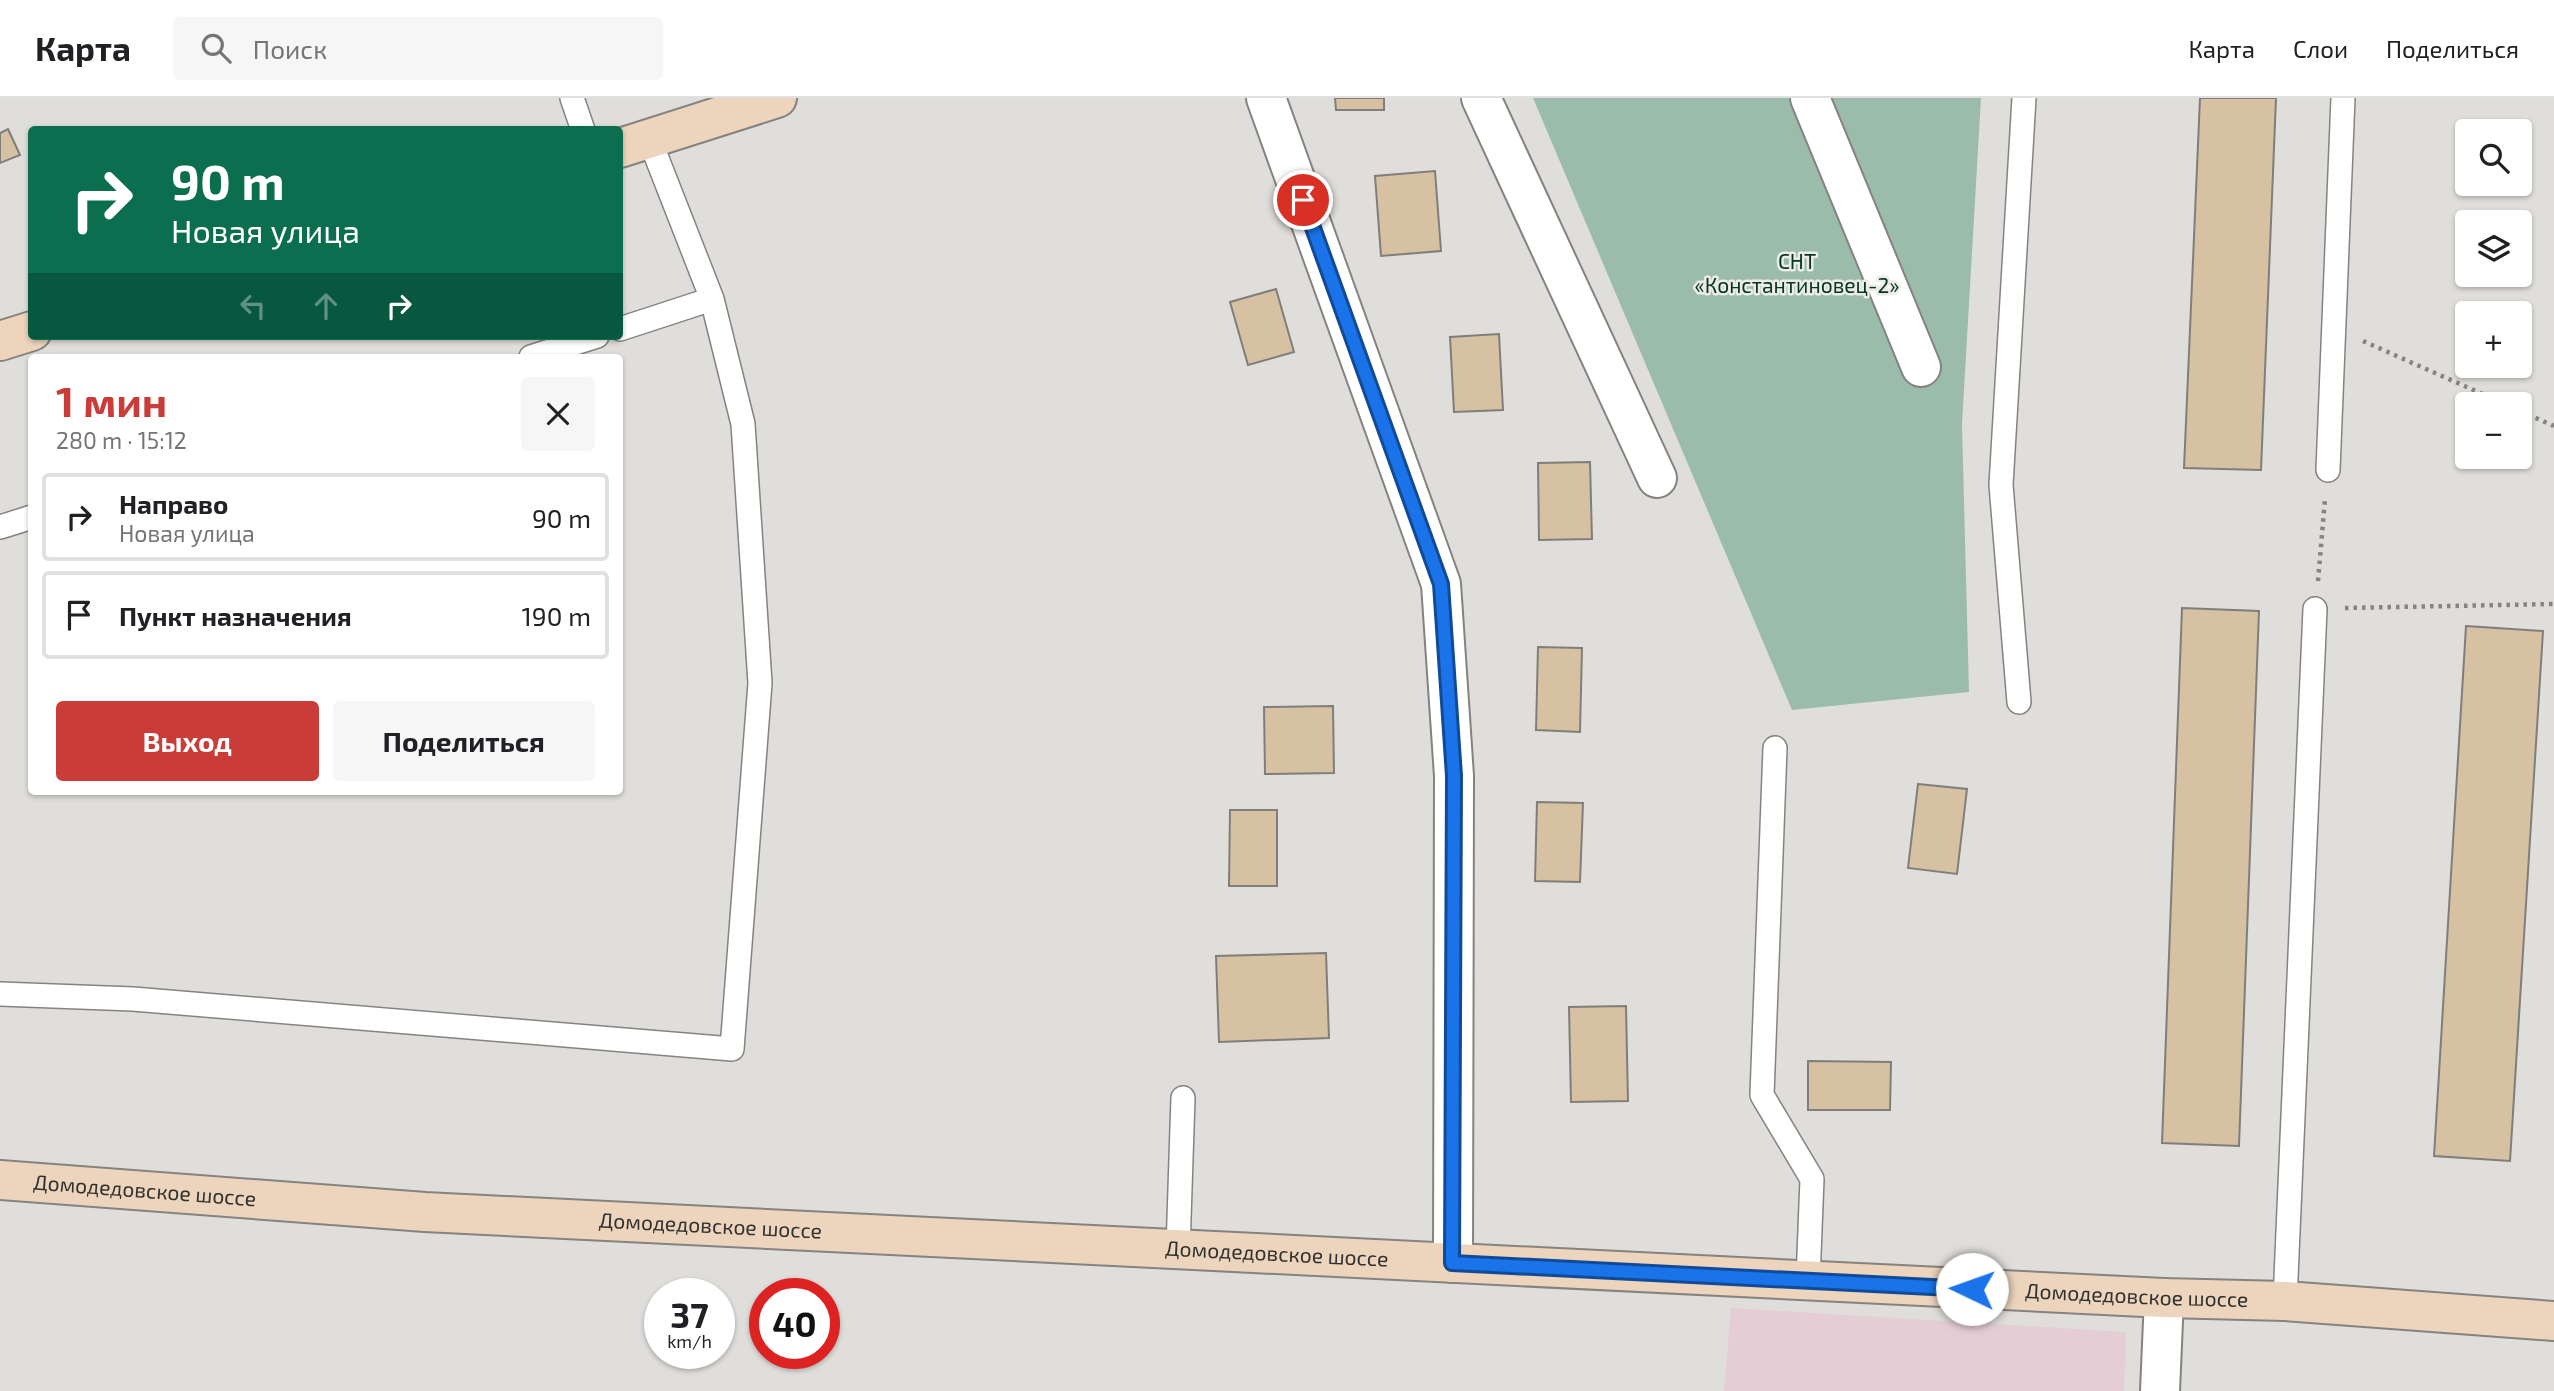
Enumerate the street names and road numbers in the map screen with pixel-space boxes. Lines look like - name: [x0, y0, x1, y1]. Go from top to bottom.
- street label: Домодедовское шоссе: [32, 1169, 257, 1210]
- street label: Домодедовское шоссе: [598, 1207, 823, 1243]
- street label: Домодедовское шоссе: [1165, 1235, 1389, 1271]
- street label: Домодедовское шоссе: [2025, 1277, 2249, 1311]

